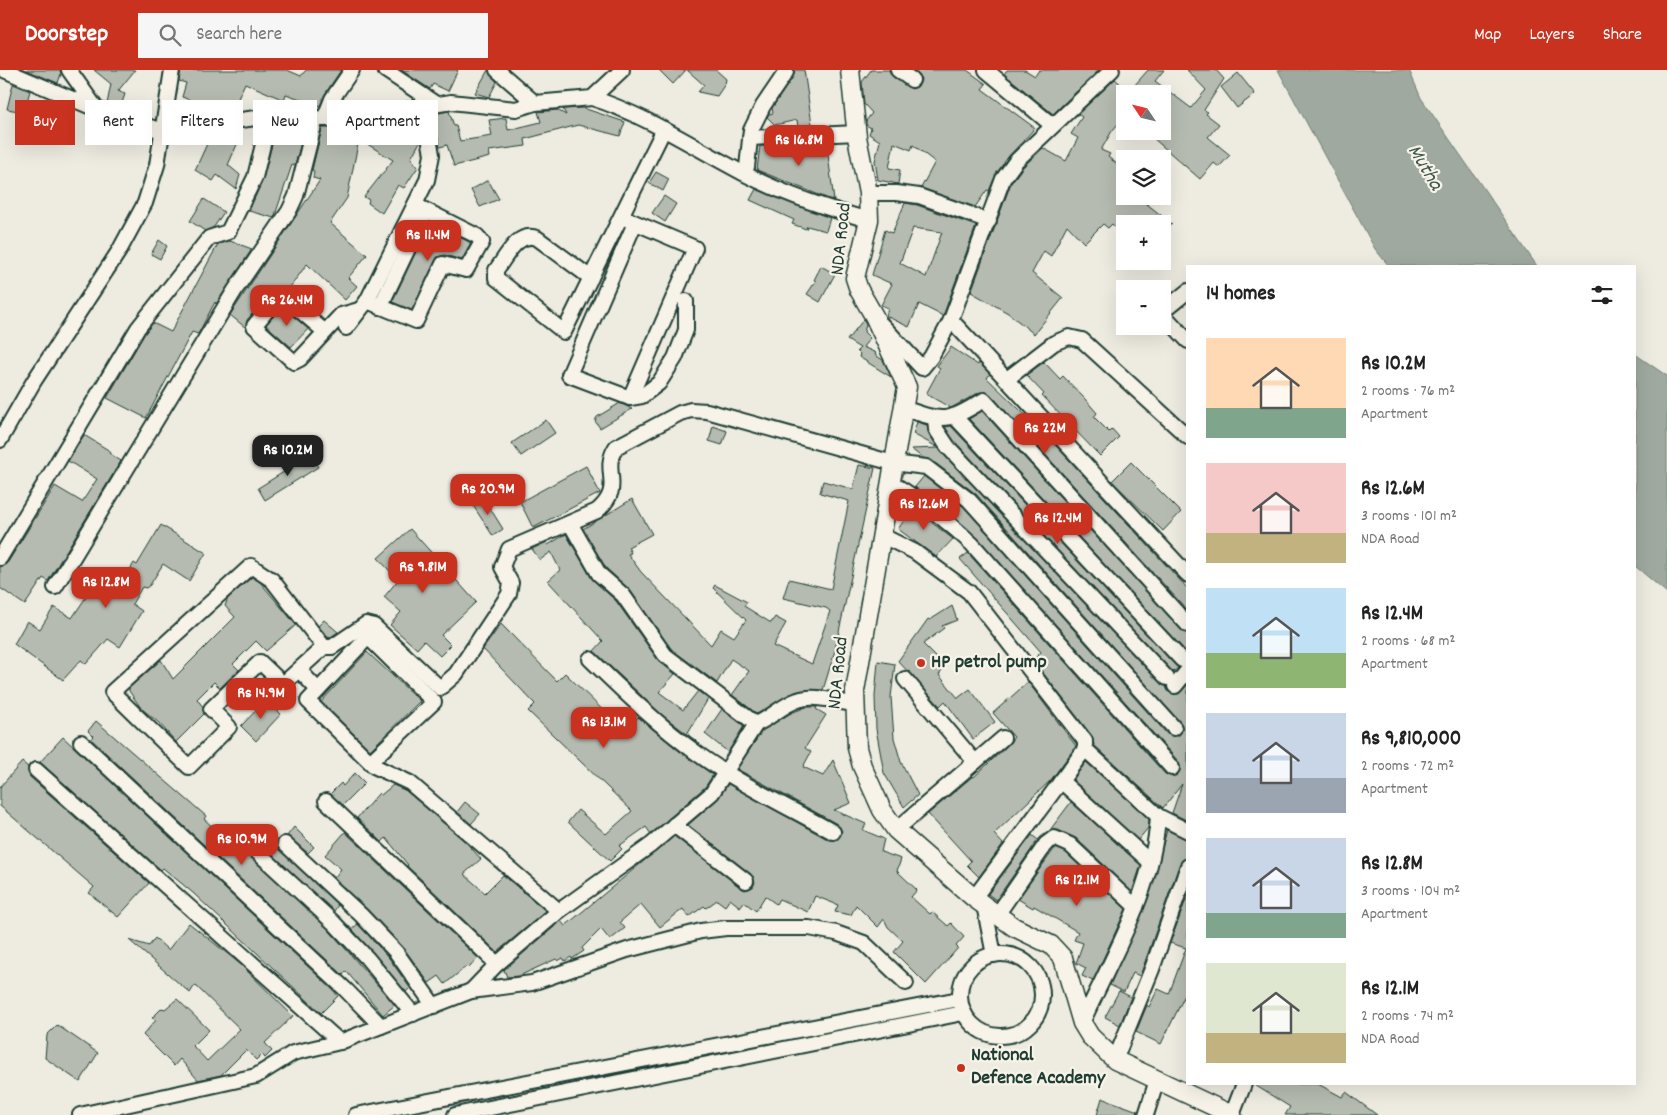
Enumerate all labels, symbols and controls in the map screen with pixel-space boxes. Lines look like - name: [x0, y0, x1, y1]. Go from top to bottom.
- search box: [138, 13, 488, 58]
- text: Doorstep: [25, 18, 108, 52]
- icon: search: [156, 21, 184, 49]
- text: Search here: [196, 22, 282, 49]
- text: Map: [1474, 23, 1501, 48]
- text: Layers: [1529, 23, 1575, 48]
- text: Share: [1603, 23, 1642, 48]
- north arrow: [1116, 85, 1171, 140]
- map controls: [1116, 85, 1171, 335]
- chip: Buy: [15, 100, 75, 145]
- chip: Rent: [85, 100, 152, 145]
- chip: Filters: [162, 100, 243, 145]
- chip: New: [253, 100, 317, 145]
- chip: Apartment: [327, 100, 438, 145]
- pin: Rs 16.8M: [747, 124, 851, 167]
- text: Rs 16.8M: [775, 129, 823, 152]
- water label: Mutha: [1399, 139, 1450, 198]
- button: layers: [1116, 150, 1171, 205]
- street label: NDA Road: [824, 201, 860, 277]
- button: +: [1116, 215, 1171, 270]
- pin: Rs 11.4M: [376, 220, 480, 262]
- text: Rs 11.4M: [406, 224, 450, 247]
- button: −: [1116, 280, 1171, 335]
- text: 14 homes: [1206, 280, 1276, 310]
- icon: filters: [1588, 281, 1616, 309]
- pin: Rs 26.4M: [235, 284, 339, 327]
- text: Rs 26.4M: [261, 289, 313, 312]
- text: Rs 10.2M: [1361, 350, 1426, 380]
- icon: home: [1246, 358, 1306, 418]
- text: 2 rooms · 76 m²: [1361, 380, 1455, 403]
- text: Apartment: [1361, 403, 1428, 426]
- pin: Rs 22M: [1004, 412, 1086, 455]
- text: Rs 22M: [1024, 417, 1066, 440]
- pin: Rs 10.2M: [236, 434, 340, 477]
- text: Rs 10.2M: [263, 439, 313, 462]
- pin: Rs 20.9M: [436, 474, 540, 516]
- text: Rs 12.6M: [1361, 475, 1425, 505]
- text: Rs 20.9M: [461, 478, 515, 501]
- icon: home: [1246, 483, 1306, 543]
- pin: Rs 12.6M: [872, 488, 976, 531]
- text: Rs 12.6M: [900, 493, 948, 516]
- pin: Rs 12.4M: [1006, 502, 1110, 545]
- text: 3 rooms · 101 m²: [1361, 505, 1457, 528]
- text: Rs 12.4M: [1034, 507, 1082, 530]
- text: NDA Road: [1361, 528, 1419, 551]
- pin: Rs 9.81M: [371, 552, 475, 594]
- text: Rs 9.81M: [399, 556, 447, 579]
- pin: Rs 12.8M: [54, 566, 158, 609]
- text: Rs 12.8M: [82, 571, 130, 594]
- text: Rs 12.4M: [1361, 600, 1423, 630]
- icon: home: [1246, 608, 1306, 668]
- text: 2 rooms · 68 m²: [1361, 630, 1455, 653]
- street label: NDA Road: [821, 635, 857, 711]
- place label: HP petrol pump: [931, 649, 1047, 677]
- text: Apartment: [1361, 653, 1428, 676]
- marker: HP petrol pump: [915, 657, 927, 669]
- pin: Rs 14.9M: [209, 678, 313, 720]
- text: Rs 14.9M: [237, 682, 285, 705]
- pin: Rs 13.1M: [552, 706, 656, 749]
- text: Rs 13.1M: [582, 711, 626, 734]
- text: Rs 9,810,000: [1361, 725, 1461, 755]
- icon: home: [1246, 733, 1306, 793]
- text: 2 rooms · 72 m²: [1361, 755, 1454, 778]
- text: Apartment: [1361, 778, 1428, 801]
- pin: Rs 10.9M: [190, 824, 294, 866]
- text: Rs 10.9M: [217, 828, 267, 851]
- text: Rs 12.8M: [1361, 850, 1423, 880]
- icon: home: [1246, 858, 1306, 918]
- pin: Rs 12.1M: [1025, 864, 1129, 907]
- text: Rs 12.1M: [1055, 869, 1099, 892]
- text: 3 rooms · 104 m²: [1361, 880, 1460, 903]
- text: Apartment: [1361, 903, 1428, 926]
- text: Rs 12.1M: [1361, 975, 1419, 1005]
- icon: home: [1246, 983, 1306, 1043]
- text: 2 rooms · 74 m²: [1361, 1005, 1454, 1028]
- text: NDA Road: [1361, 1028, 1419, 1051]
- place label: National Defence Academy: [971, 1042, 1106, 1093]
- marker: National Defence Academy: [955, 1062, 967, 1074]

